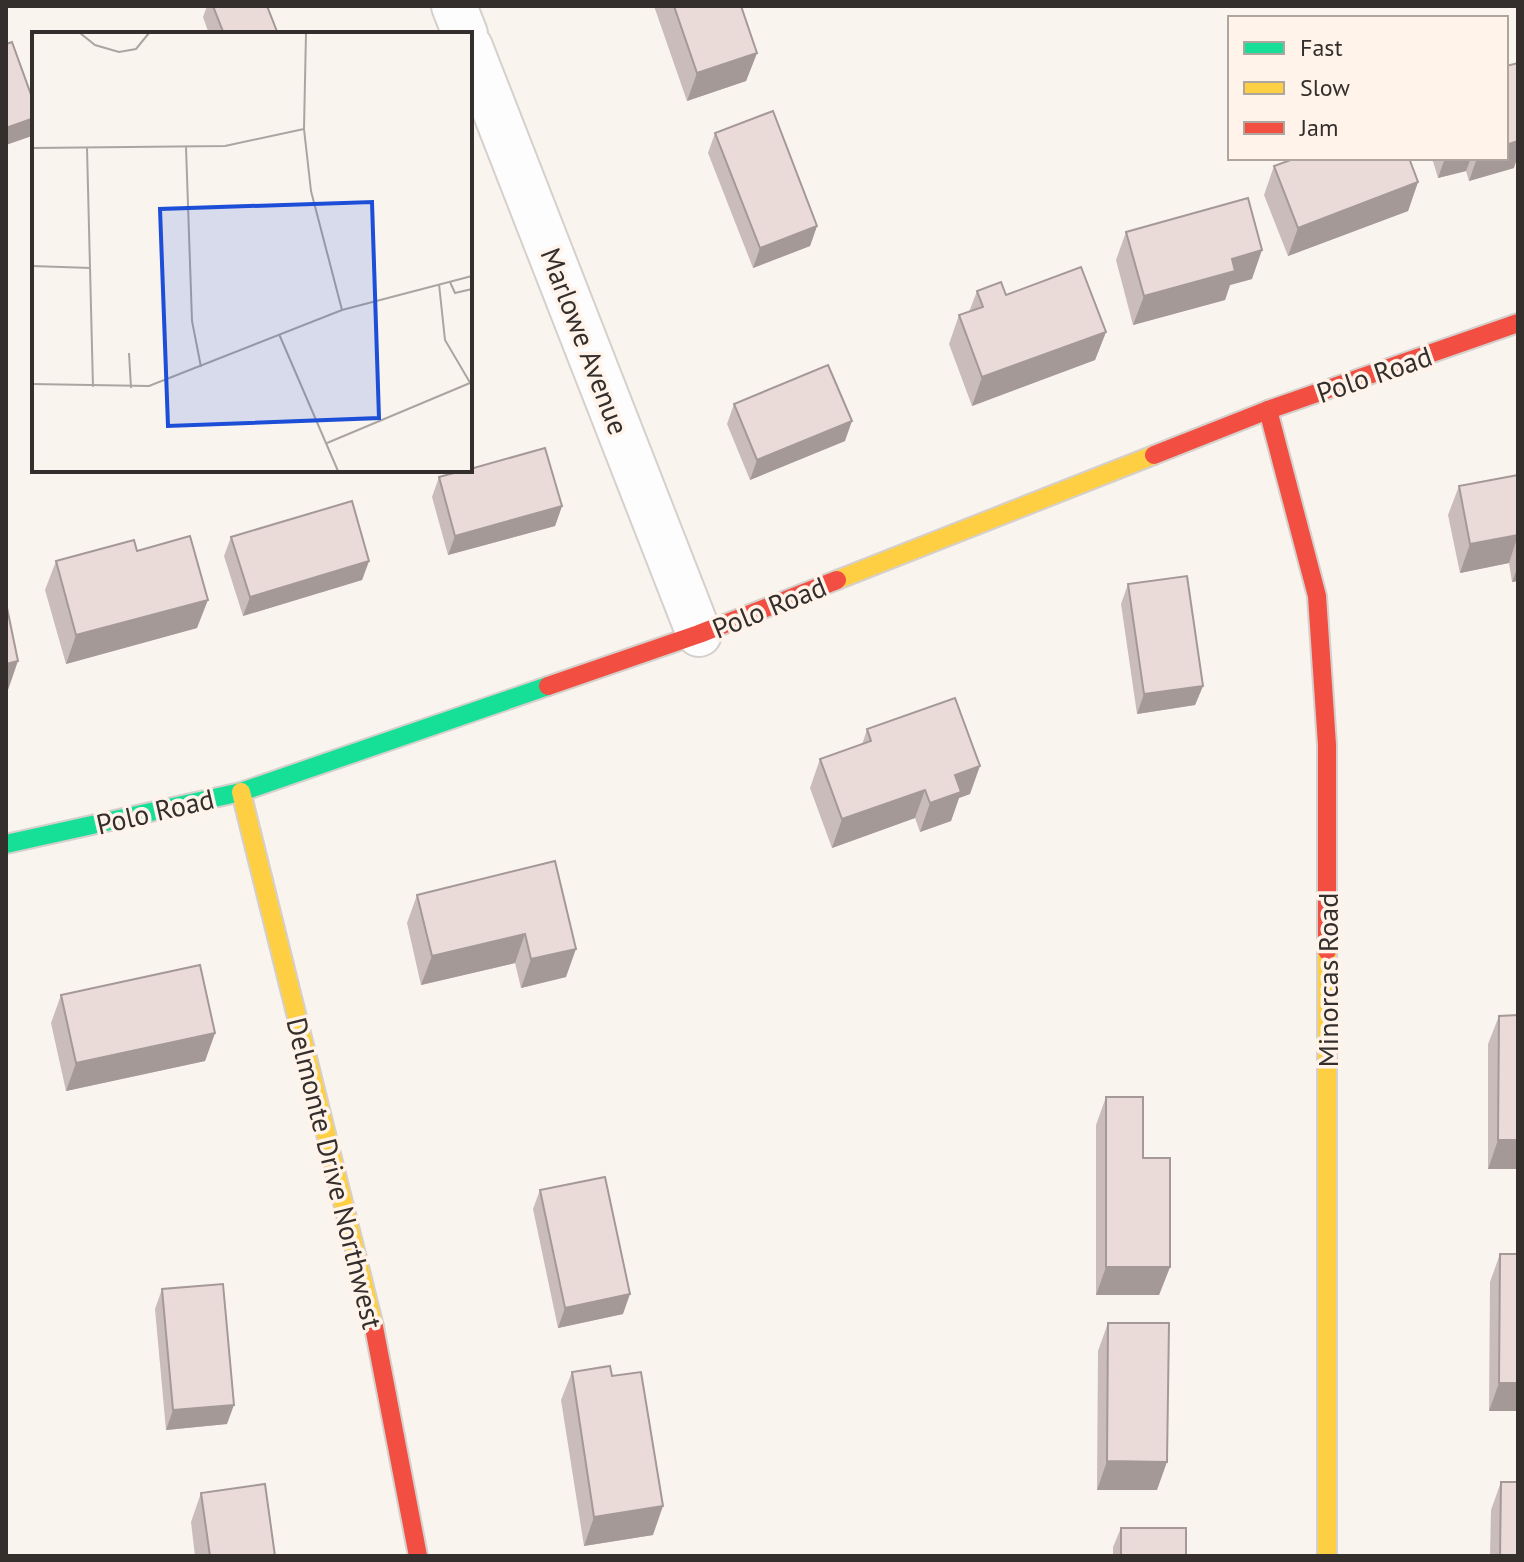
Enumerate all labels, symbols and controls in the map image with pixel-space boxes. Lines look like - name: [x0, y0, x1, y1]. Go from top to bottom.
- legend: [1228, 16, 1508, 160]
- inset map: [32, 32, 472, 472]
- text: Fast: [1300, 32, 1343, 63]
- text: Slow: [1300, 72, 1350, 103]
- text: Jam: [1299, 112, 1338, 143]
- street label: Marlowe Avenue: [532, 242, 638, 440]
- street label: Polo Road: [1311, 337, 1437, 411]
- street label: Polo Road: [707, 567, 831, 647]
- street label: Polo Road: [93, 780, 217, 842]
- street label: Minorcas Road: [1309, 893, 1346, 1067]
- street label: Delmonte Drive Northwest: [278, 1013, 392, 1333]

